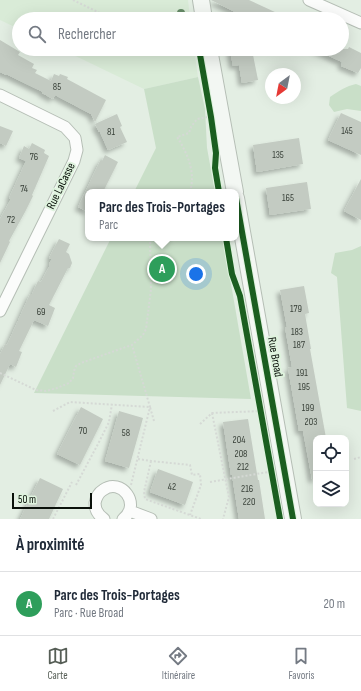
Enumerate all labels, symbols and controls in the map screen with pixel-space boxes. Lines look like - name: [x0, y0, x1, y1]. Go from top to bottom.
- search box: [12, 12, 349, 56]
- icon: search: [26, 23, 48, 45]
- text: Rechercher: [58, 25, 116, 44]
- north arrow: [265, 68, 301, 104]
- house number: 85: [53, 81, 61, 93]
- house number: 145: [341, 125, 353, 137]
- house number: 81: [107, 126, 115, 138]
- house number: 135: [272, 149, 284, 161]
- house number: 76: [30, 151, 38, 163]
- street label: Rue LaCasse: [43, 160, 79, 212]
- house number: 74: [20, 183, 28, 195]
- popup: [85, 189, 239, 241]
- house number: 165: [282, 192, 294, 204]
- text: Parc des Trois-Portages: [99, 198, 225, 217]
- house number: 72: [7, 214, 15, 226]
- text: Parc: [99, 217, 118, 233]
- pin: A: [149, 254, 175, 284]
- your location: [186, 264, 206, 284]
- house number: 179: [290, 303, 302, 315]
- house number: 69: [37, 306, 45, 318]
- house number: 183: [291, 326, 303, 338]
- street label: Rue Broad: [264, 336, 286, 378]
- house number: 187: [293, 339, 305, 351]
- house number: 191: [296, 367, 308, 379]
- house number: 195: [298, 381, 310, 393]
- house number: 199: [302, 402, 314, 414]
- house number: 203: [305, 416, 317, 428]
- house number: 70: [79, 425, 87, 437]
- house number: 58: [122, 427, 130, 439]
- house number: 204: [233, 434, 245, 446]
- map controls: [313, 435, 349, 507]
- button: locate: [313, 435, 349, 471]
- house number: 208: [235, 448, 247, 460]
- house number: 212: [237, 461, 249, 473]
- button: layers: [313, 471, 349, 507]
- house number: 42: [168, 481, 176, 493]
- house number: 216: [241, 483, 253, 495]
- scale bar: [12, 491, 92, 510]
- text: 50 m: [18, 493, 36, 506]
- house number: 220: [243, 496, 255, 508]
- text: À proximité: [16, 535, 84, 555]
- text: Parc des Trois-Portages: [54, 586, 180, 605]
- text: A: [26, 596, 32, 612]
- text: 20 m: [323, 596, 345, 612]
- text: Parc · Rue Broad: [54, 605, 124, 621]
- tab: Carte: [47, 645, 69, 682]
- tab: Itinéraire: [162, 645, 195, 682]
- tab: Favoris: [288, 645, 314, 682]

